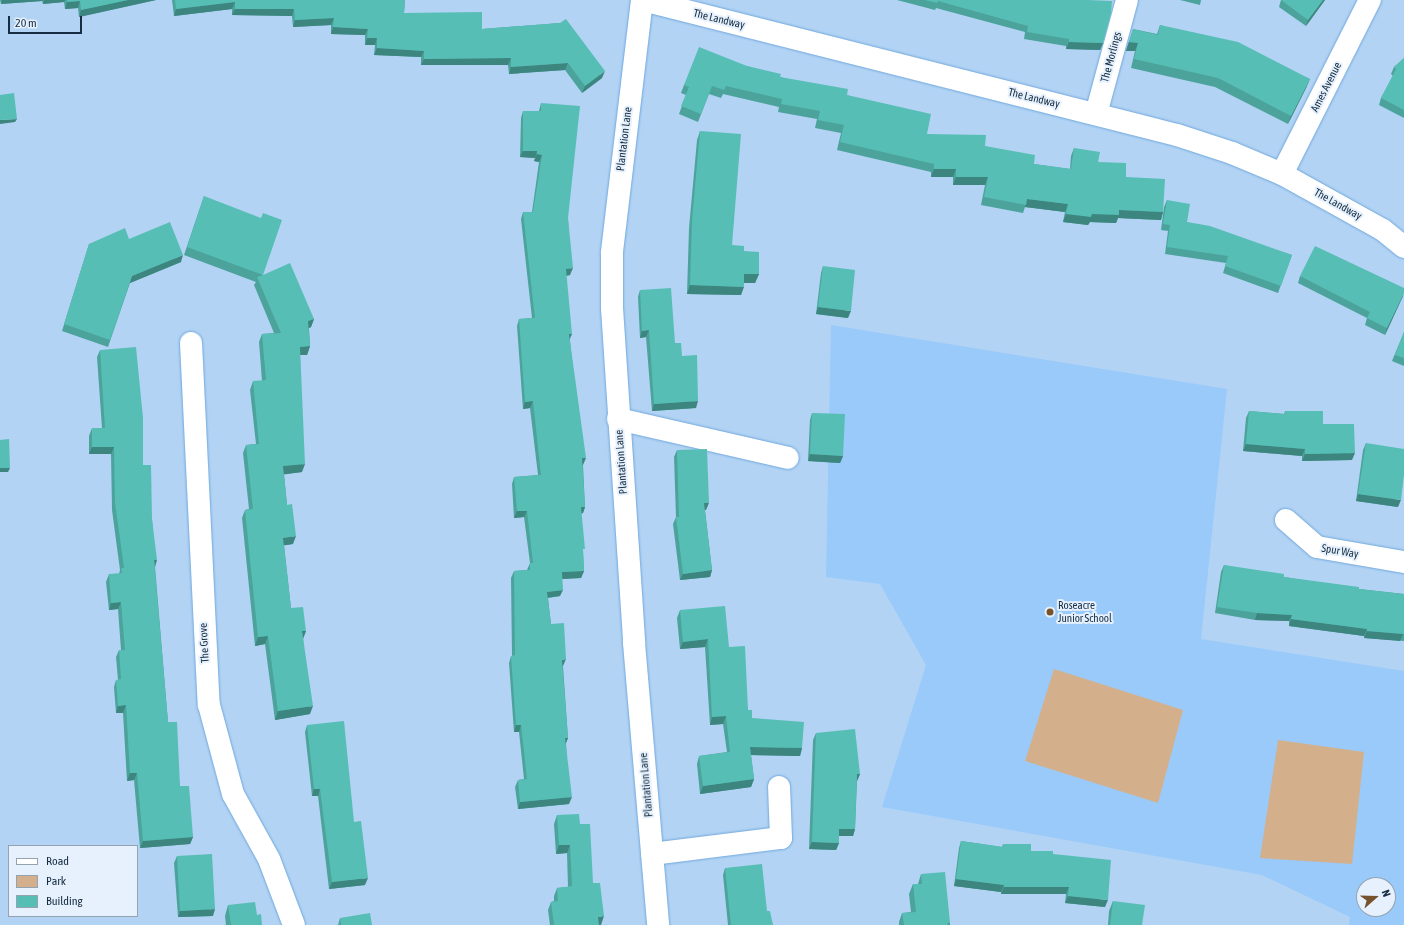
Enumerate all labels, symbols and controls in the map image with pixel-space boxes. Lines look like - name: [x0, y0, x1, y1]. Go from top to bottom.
- street label: The Landway: [692, 6, 746, 32]
- scale bar: [10, 8, 84, 34]
- text: 20 m: [15, 16, 37, 30]
- street label: The Morlings: [1098, 30, 1124, 84]
- street label: Ames Avenue: [1308, 60, 1344, 114]
- street label: The Landway: [1007, 85, 1061, 111]
- street label: Plantation Lane: [614, 106, 634, 172]
- street label: The Landway: [1312, 186, 1364, 222]
- street label: Plantation Lane: [612, 429, 630, 495]
- street label: Spur Way: [1321, 541, 1359, 561]
- place label: Roseacre Junior School: [1058, 599, 1112, 625]
- marker: Roseacre Junior School: [1045, 607, 1055, 617]
- street label: The Grove: [196, 623, 212, 663]
- street label: Plantation Lane: [637, 752, 655, 818]
- legend: [8, 845, 138, 917]
- text: Road: [46, 854, 69, 868]
- text: Park: [46, 874, 66, 888]
- north arrow: [1356, 877, 1396, 917]
- text: N: [1380, 888, 1393, 898]
- text: Building: [46, 894, 83, 908]

